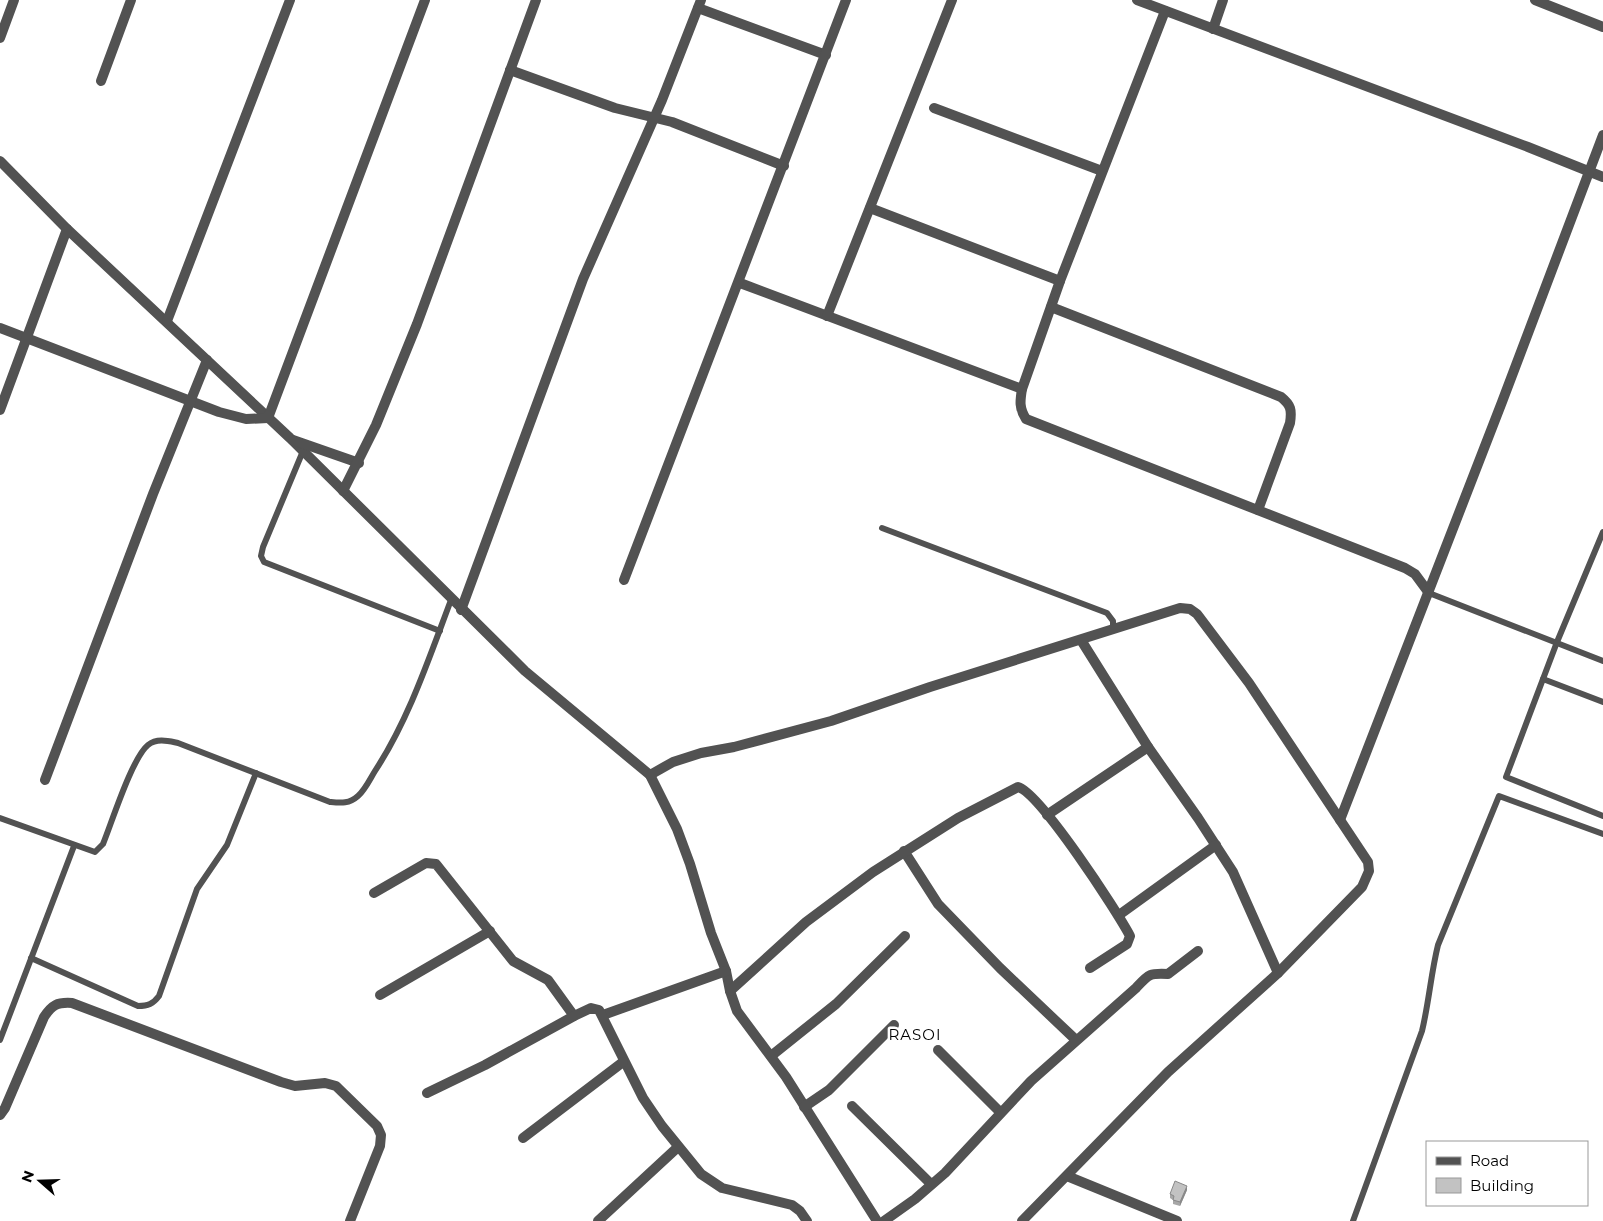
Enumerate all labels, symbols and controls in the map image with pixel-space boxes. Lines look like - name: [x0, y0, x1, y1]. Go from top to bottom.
- district label: RASOI: [889, 1025, 941, 1044]
- legend: [1426, 1141, 1588, 1206]
- text: Road: [1470, 1151, 1509, 1170]
- north arrow: [15, 1156, 65, 1206]
- text: N: [17, 1168, 38, 1185]
- text: Building: [1470, 1176, 1534, 1195]

